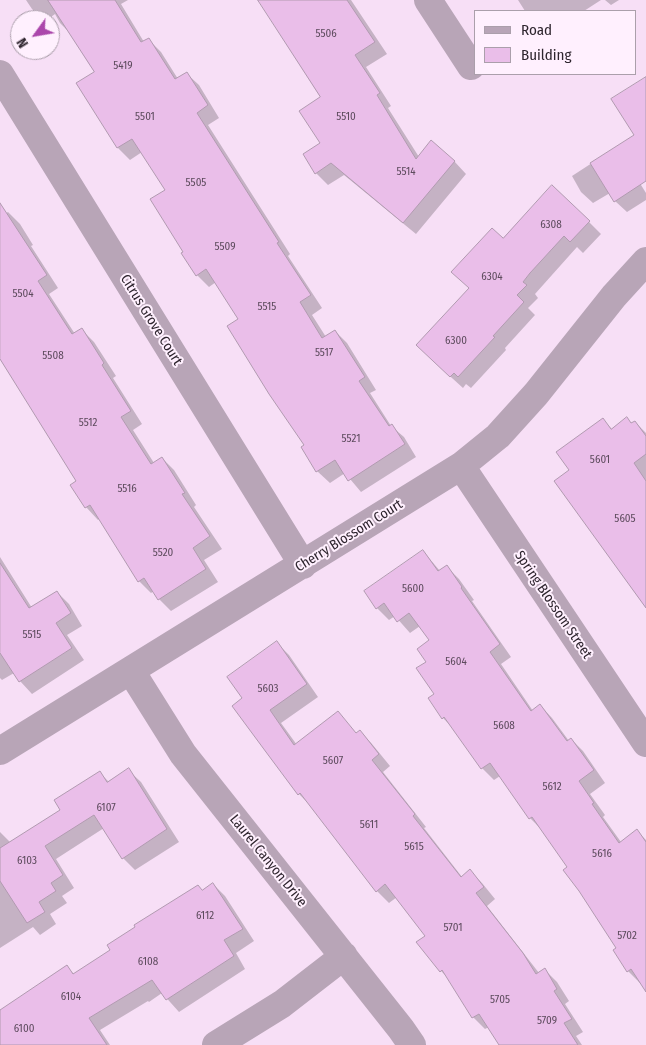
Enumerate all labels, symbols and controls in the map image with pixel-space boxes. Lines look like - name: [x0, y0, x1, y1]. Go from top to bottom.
- north arrow: [10, 10, 60, 60]
- legend: [473, 10, 636, 75]
- text: Road: [521, 21, 552, 39]
- house number: 5506: [315, 27, 337, 41]
- text: N: [13, 35, 32, 51]
- text: Building: [521, 46, 572, 64]
- house number: 5419: [113, 59, 133, 73]
- house number: 5501: [135, 110, 155, 124]
- house number: 5510: [336, 110, 356, 124]
- house number: 5514: [396, 165, 416, 179]
- house number: 5505: [186, 176, 206, 190]
- house number: 6308: [540, 218, 562, 232]
- house number: 5509: [214, 240, 236, 254]
- house number: 6304: [481, 270, 503, 284]
- street label: Citrus Grove Court: [116, 272, 186, 368]
- house number: 5504: [12, 287, 34, 301]
- house number: 5515: [258, 300, 276, 314]
- house number: 6300: [445, 334, 467, 348]
- house number: 5517: [315, 346, 333, 360]
- house number: 5508: [42, 349, 64, 363]
- house number: 5512: [79, 416, 97, 430]
- house number: 5521: [342, 432, 360, 446]
- house number: 5601: [590, 453, 610, 467]
- house number: 5516: [117, 482, 137, 496]
- street label: Cherry Blossom Court: [292, 496, 406, 576]
- house number: 5605: [614, 512, 636, 526]
- house number: 5520: [153, 546, 173, 560]
- street label: Spring Blossom Street: [511, 548, 595, 662]
- house number: 5600: [402, 582, 424, 596]
- house number: 5515: [23, 628, 41, 642]
- house number: 5604: [445, 655, 467, 669]
- house number: 5603: [257, 682, 279, 696]
- house number: 5608: [493, 719, 515, 733]
- house number: 5607: [323, 754, 343, 768]
- house number: 5612: [542, 780, 562, 794]
- house number: 6107: [96, 801, 116, 815]
- street label: Laurel Canyon Drive: [226, 812, 310, 910]
- house number: 5611: [360, 818, 378, 832]
- house number: 5615: [404, 840, 424, 854]
- house number: 5616: [592, 847, 612, 861]
- house number: 6103: [17, 854, 37, 868]
- house number: 6112: [196, 909, 214, 923]
- house number: 5701: [444, 921, 462, 935]
- house number: 5702: [617, 929, 637, 943]
- house number: 6108: [138, 955, 158, 969]
- house number: 6104: [61, 990, 81, 1004]
- house number: 5705: [490, 993, 510, 1007]
- house number: 5709: [537, 1014, 557, 1028]
- house number: 6100: [14, 1022, 34, 1036]

